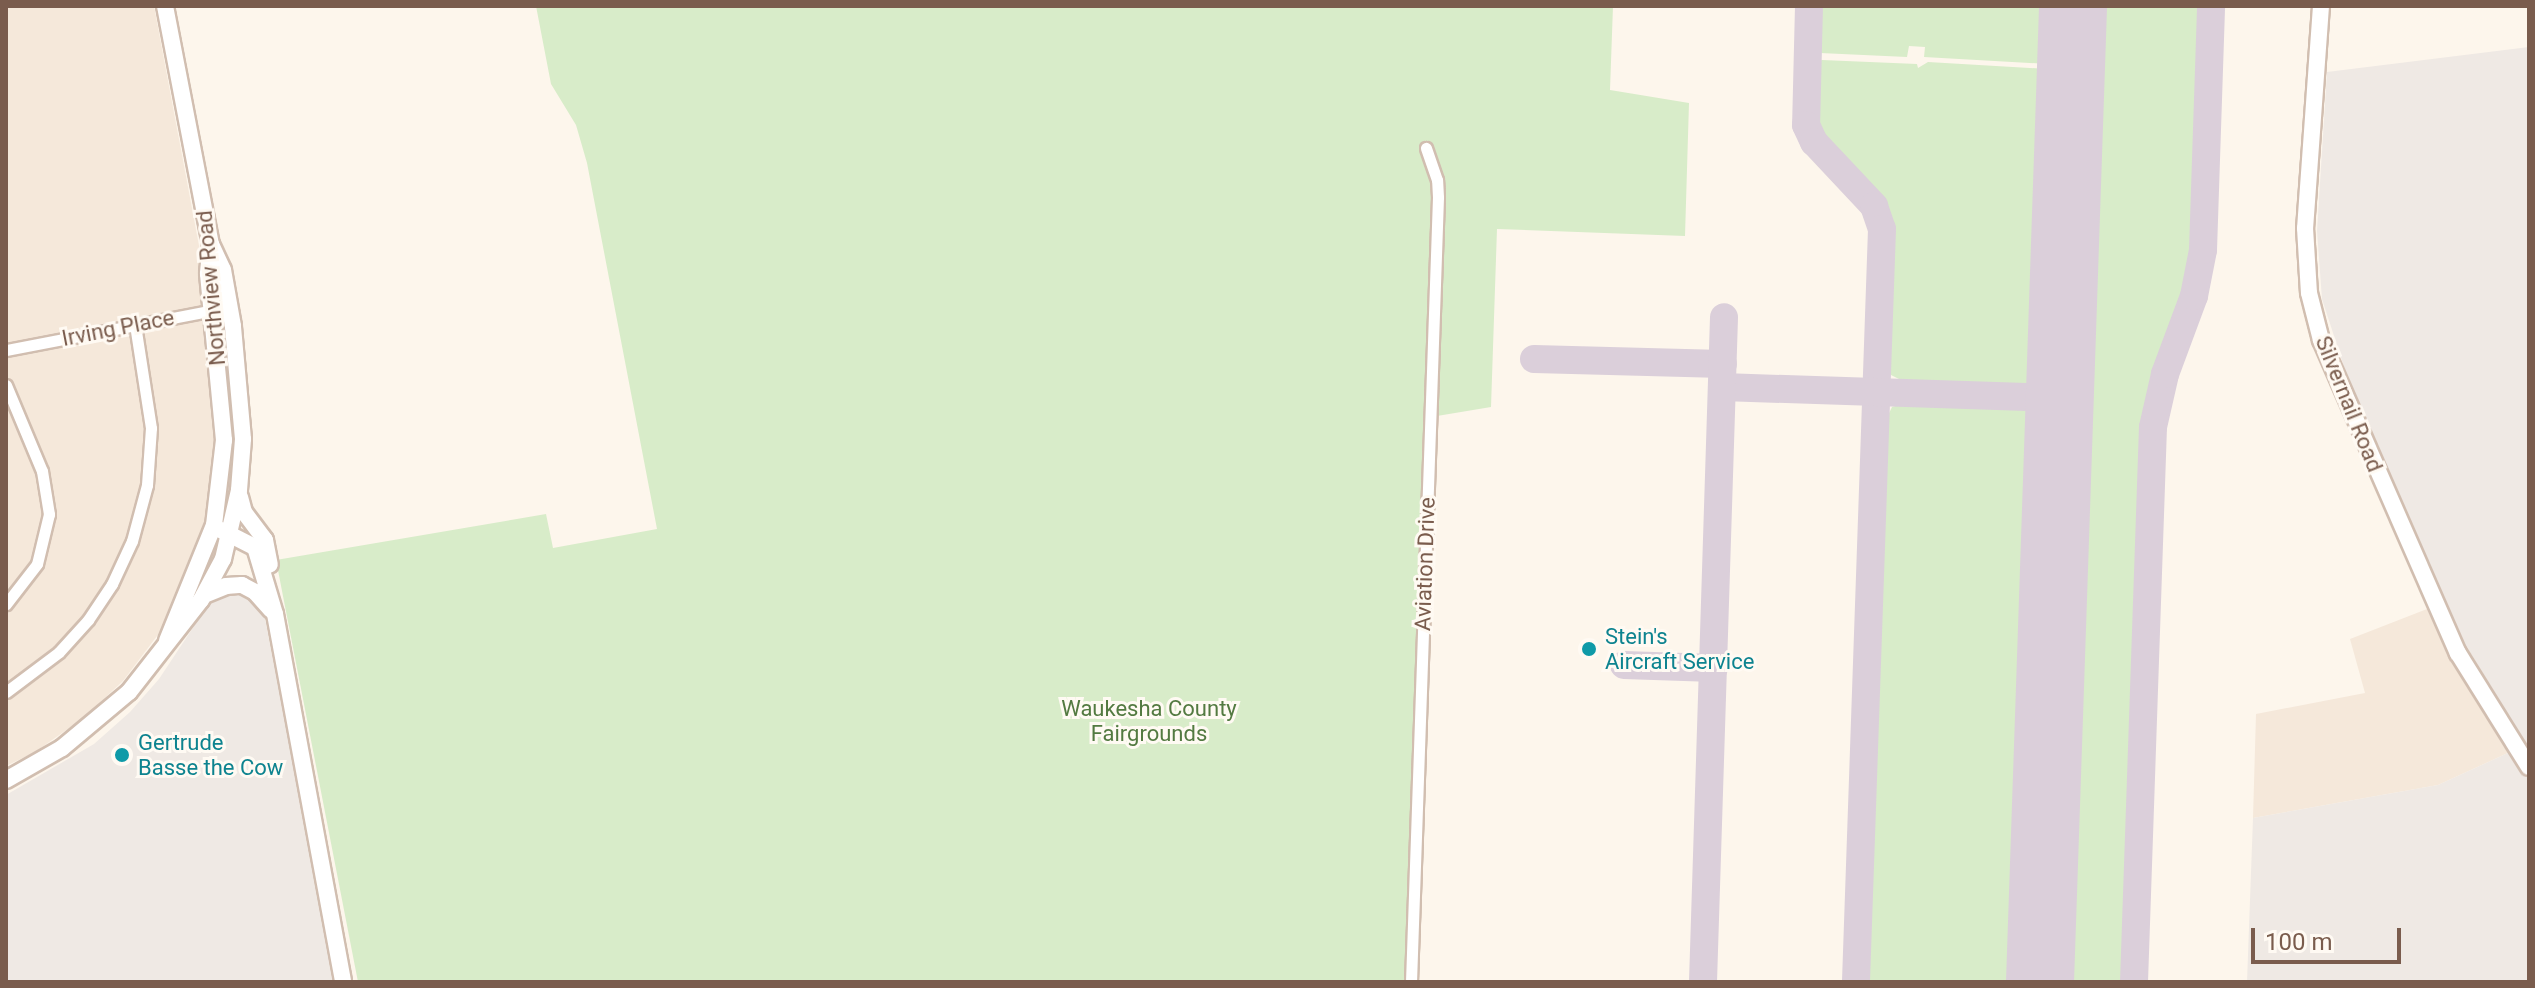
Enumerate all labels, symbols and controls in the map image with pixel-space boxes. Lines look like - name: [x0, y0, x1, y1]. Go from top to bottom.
- street label: Northview Road: [191, 209, 231, 367]
- street label: Irving Place: [60, 304, 176, 352]
- street label: Silvernail Road: [2310, 332, 2388, 476]
- street label: Aviation Drive: [1409, 497, 1441, 631]
- place label: Stein's Aircraft Service: [1605, 623, 1754, 674]
- marker: Stein's Aircraft Service: [1580, 640, 1598, 658]
- park label: Waukesha County Fairgrounds: [1061, 695, 1237, 746]
- place label: Gertrude Basse the Cow: [138, 729, 283, 780]
- marker: Gertrude Basse the Cow: [113, 746, 131, 764]
- scale bar: [2255, 912, 2405, 962]
- text: 100 m: [2265, 928, 2332, 956]

